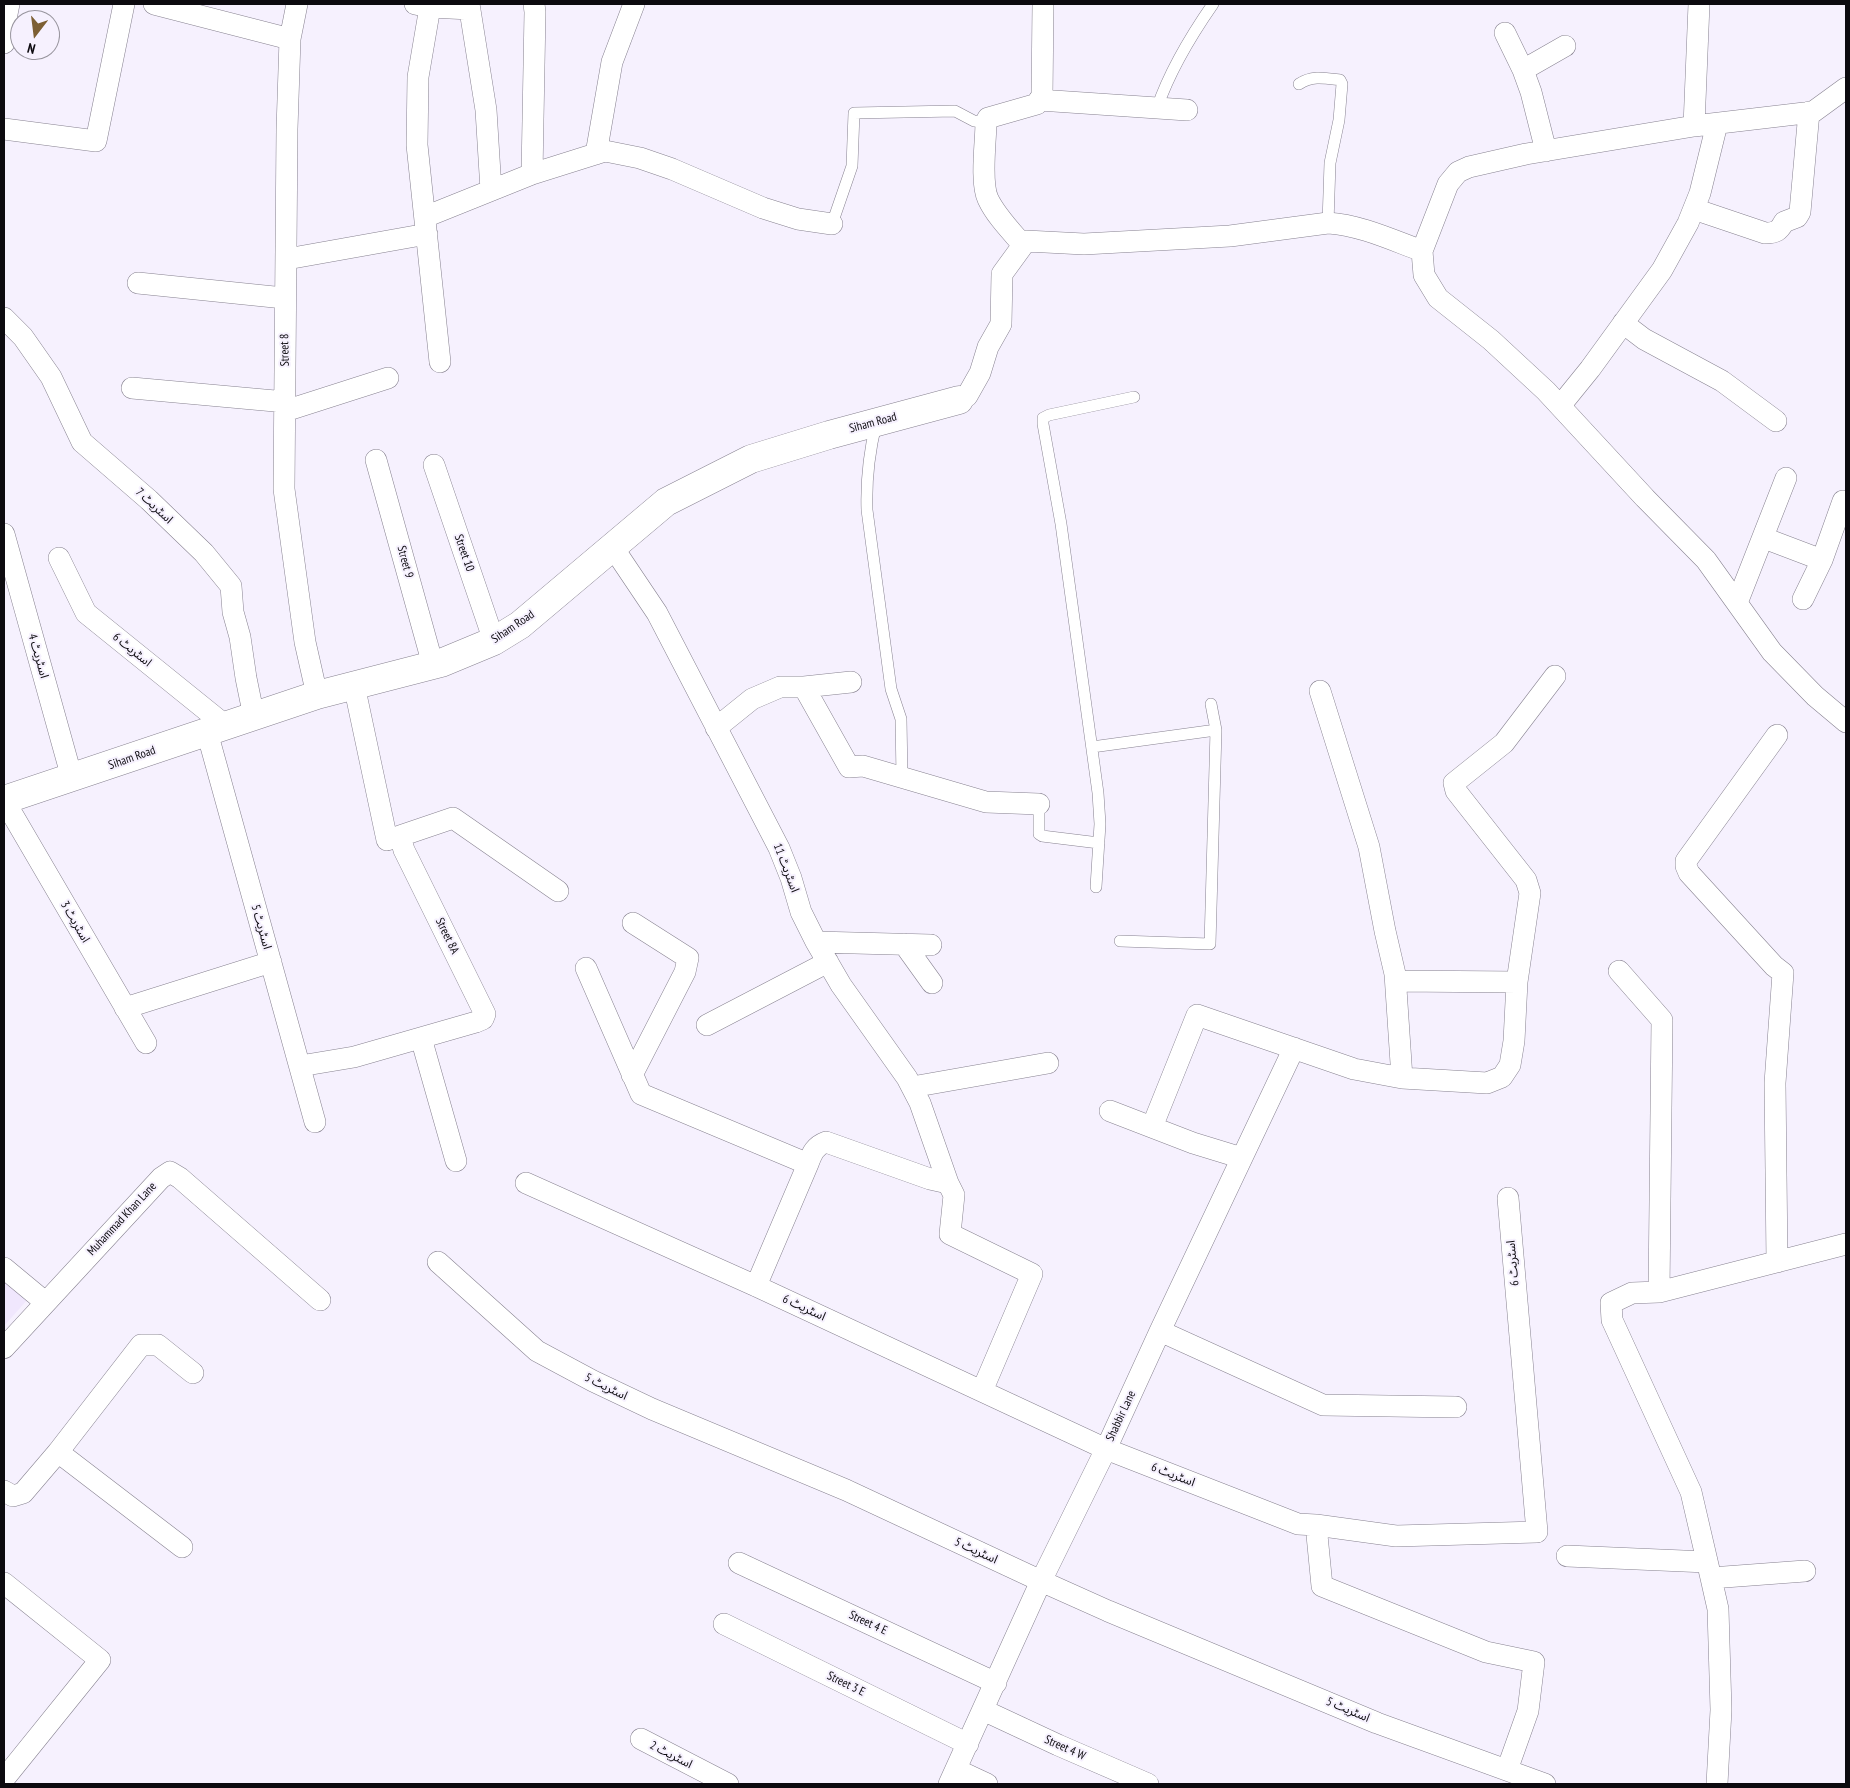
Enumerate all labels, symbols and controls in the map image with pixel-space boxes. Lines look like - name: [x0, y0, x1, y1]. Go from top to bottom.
- north arrow: [10, 10, 60, 60]
- text: N: [25, 39, 37, 58]
- street label: Street 8: [278, 333, 292, 367]
- street label: Siham Road: [848, 410, 898, 436]
- street label: اسٹریٹ 7: [132, 485, 176, 527]
- street label: Street 10: [451, 533, 477, 573]
- street label: Street 9: [394, 544, 416, 580]
- street label: Siham Road: [489, 607, 537, 647]
- street label: اسٹریٹ 6: [110, 630, 154, 670]
- street label: اسٹریٹ 4: [25, 632, 51, 680]
- street label: Siham Road: [107, 743, 157, 773]
- street label: اسٹریٹ 11: [770, 842, 802, 894]
- street label: اسٹریٹ 3: [57, 899, 93, 945]
- street label: اسٹریٹ 5: [248, 903, 274, 951]
- street label: Street 8A: [432, 916, 462, 956]
- street label: Muhammad Khan Lane: [84, 1179, 160, 1259]
- street label: اسٹریٹ 6: [1504, 1240, 1522, 1286]
- street label: اسٹریٹ 6: [780, 1292, 828, 1324]
- street label: اسٹریٹ 5: [582, 1370, 630, 1404]
- street label: Shabbir Lane: [1103, 1389, 1139, 1443]
- street label: اسٹریٹ 6: [1149, 1460, 1197, 1490]
- street label: اسٹریٹ 5: [952, 1535, 1000, 1567]
- street label: Street 4 E: [847, 1608, 889, 1638]
- street label: Street 3 E: [825, 1669, 867, 1699]
- street label: اسٹریٹ 5: [1324, 1694, 1372, 1726]
- street label: Street 4 W: [1042, 1733, 1088, 1763]
- street label: اسٹریٹ 2: [647, 1738, 695, 1772]

